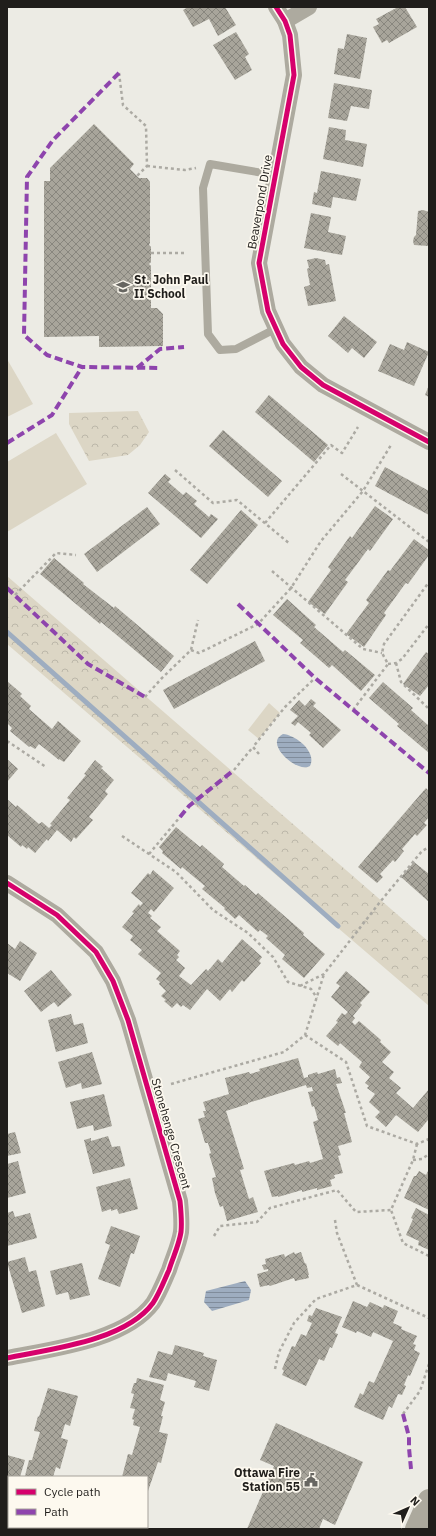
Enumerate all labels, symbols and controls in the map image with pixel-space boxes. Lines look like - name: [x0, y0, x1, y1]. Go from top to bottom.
- street label: Beaverpond Drive: [244, 153, 275, 250]
- place label: St. John Paul II School: [134, 272, 209, 301]
- school or university icon: St. John Paul II School: [115, 279, 131, 295]
- street label: Stonehenge Crescent: [148, 1077, 195, 1191]
- place label: Ottawa Fire Station 55: [234, 1465, 300, 1494]
- public building icon: Ottawa Fire Station 55: [303, 1472, 319, 1488]
- legend: [8, 1476, 148, 1528]
- text: Cycle path: [44, 1484, 101, 1499]
- north arrow: [388, 1488, 428, 1528]
- text: N: [407, 1493, 423, 1509]
- text: Path: [44, 1504, 69, 1519]

